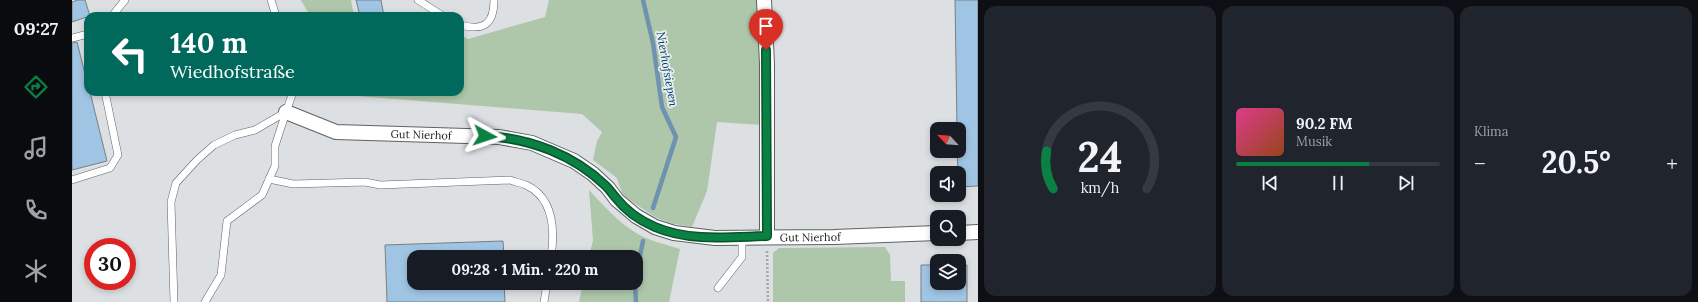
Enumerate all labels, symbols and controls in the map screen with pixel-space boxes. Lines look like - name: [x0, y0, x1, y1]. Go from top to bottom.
- pin: [749, 9, 783, 50]
- icon: arrive: [755, 15, 777, 37]
- text: 09:27: [14, 17, 58, 40]
- text: 140 m: [170, 25, 248, 61]
- icon: left: [104, 28, 156, 80]
- water label: Nierhofsiepen: [654, 30, 682, 108]
- text: Wiedhofstraße: [170, 60, 295, 83]
- icon: directions: [22, 73, 50, 101]
- text: 90.2 FM: [1296, 114, 1353, 133]
- position arrow: [464, 115, 506, 157]
- north arrow: [930, 122, 966, 158]
- map controls: [930, 122, 966, 290]
- text: Klima: [1474, 123, 1508, 140]
- street label: Gut Nierhof: [390, 127, 453, 143]
- text: 24: [1078, 130, 1122, 183]
- text: Musik: [1296, 133, 1332, 150]
- icon: music: [22, 134, 50, 162]
- text: 20.5°: [1541, 143, 1611, 181]
- text: −: [1474, 149, 1486, 177]
- text: +: [1666, 149, 1678, 177]
- button: sound: [930, 166, 966, 202]
- icon: previous: [1259, 172, 1281, 194]
- icon: pause: [1327, 172, 1349, 194]
- icon: next: [1395, 172, 1417, 194]
- text: km/h: [1081, 179, 1120, 198]
- icon: phone: [22, 196, 50, 224]
- button: search: [930, 210, 966, 246]
- street label: Gut Nierhof: [780, 230, 842, 244]
- speed limit sign: 30: [84, 238, 136, 290]
- button: layers: [930, 254, 966, 290]
- icon: climate: [22, 257, 50, 285]
- text: 09:28 · 1 Min. · 220 m: [452, 260, 598, 279]

